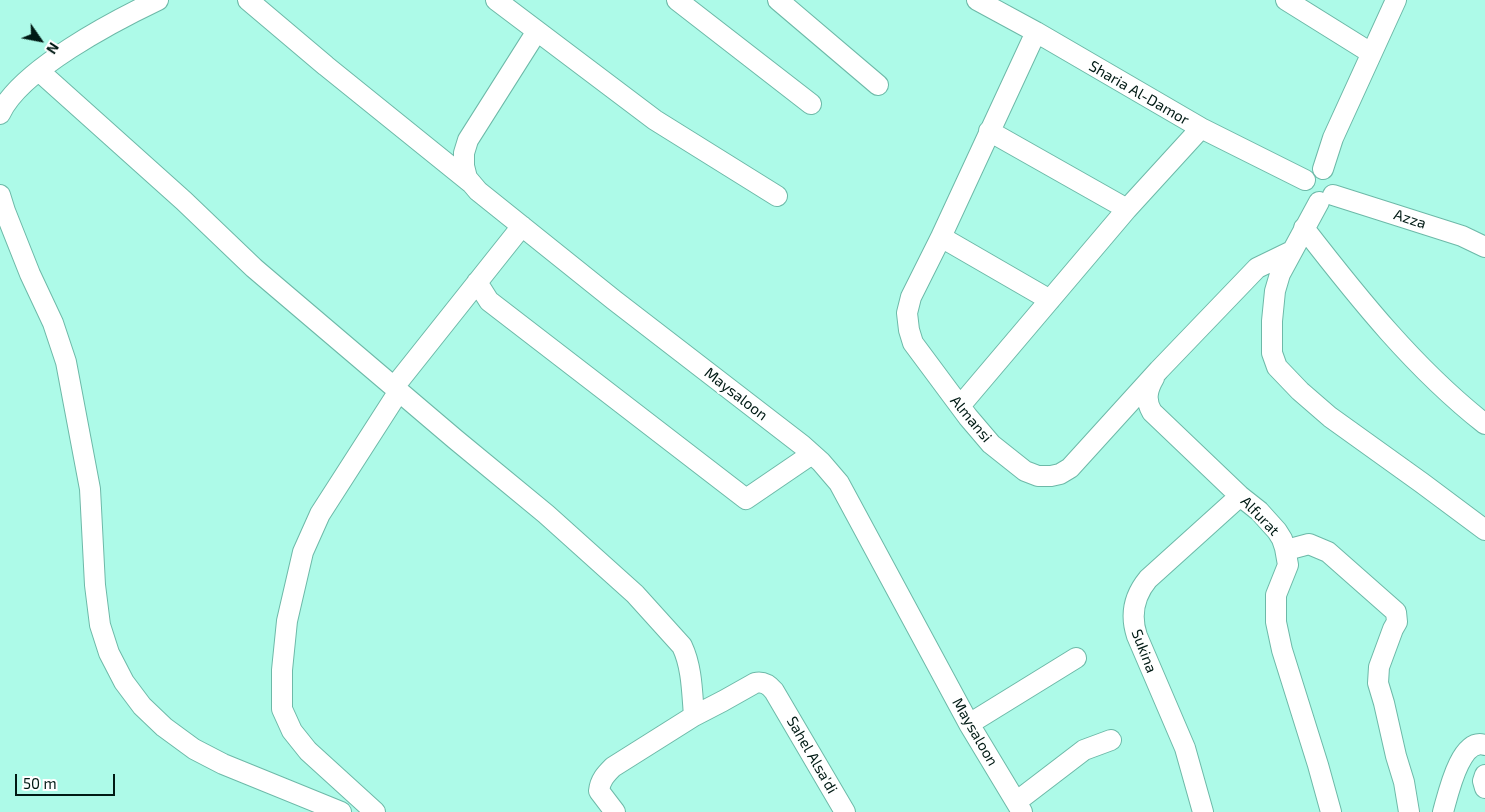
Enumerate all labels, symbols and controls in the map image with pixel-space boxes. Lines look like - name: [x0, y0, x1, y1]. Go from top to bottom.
- north arrow: [15, 15, 65, 65]
- text: N: [43, 40, 63, 57]
- street label: Sharia Al-Damor: [1086, 57, 1192, 129]
- street label: Azza: [1392, 205, 1428, 233]
- street label: Maysaloon: [701, 364, 771, 424]
- street label: Almansi: [946, 392, 996, 446]
- street label: Alfurat: [1237, 493, 1283, 539]
- street label: Sukina: [1127, 627, 1161, 675]
- street label: Maysaloon: [948, 695, 1002, 769]
- street label: Sahel Alsa'di: [783, 713, 841, 797]
- scale bar: [18, 764, 118, 796]
- text: 50 m: [23, 774, 57, 792]

